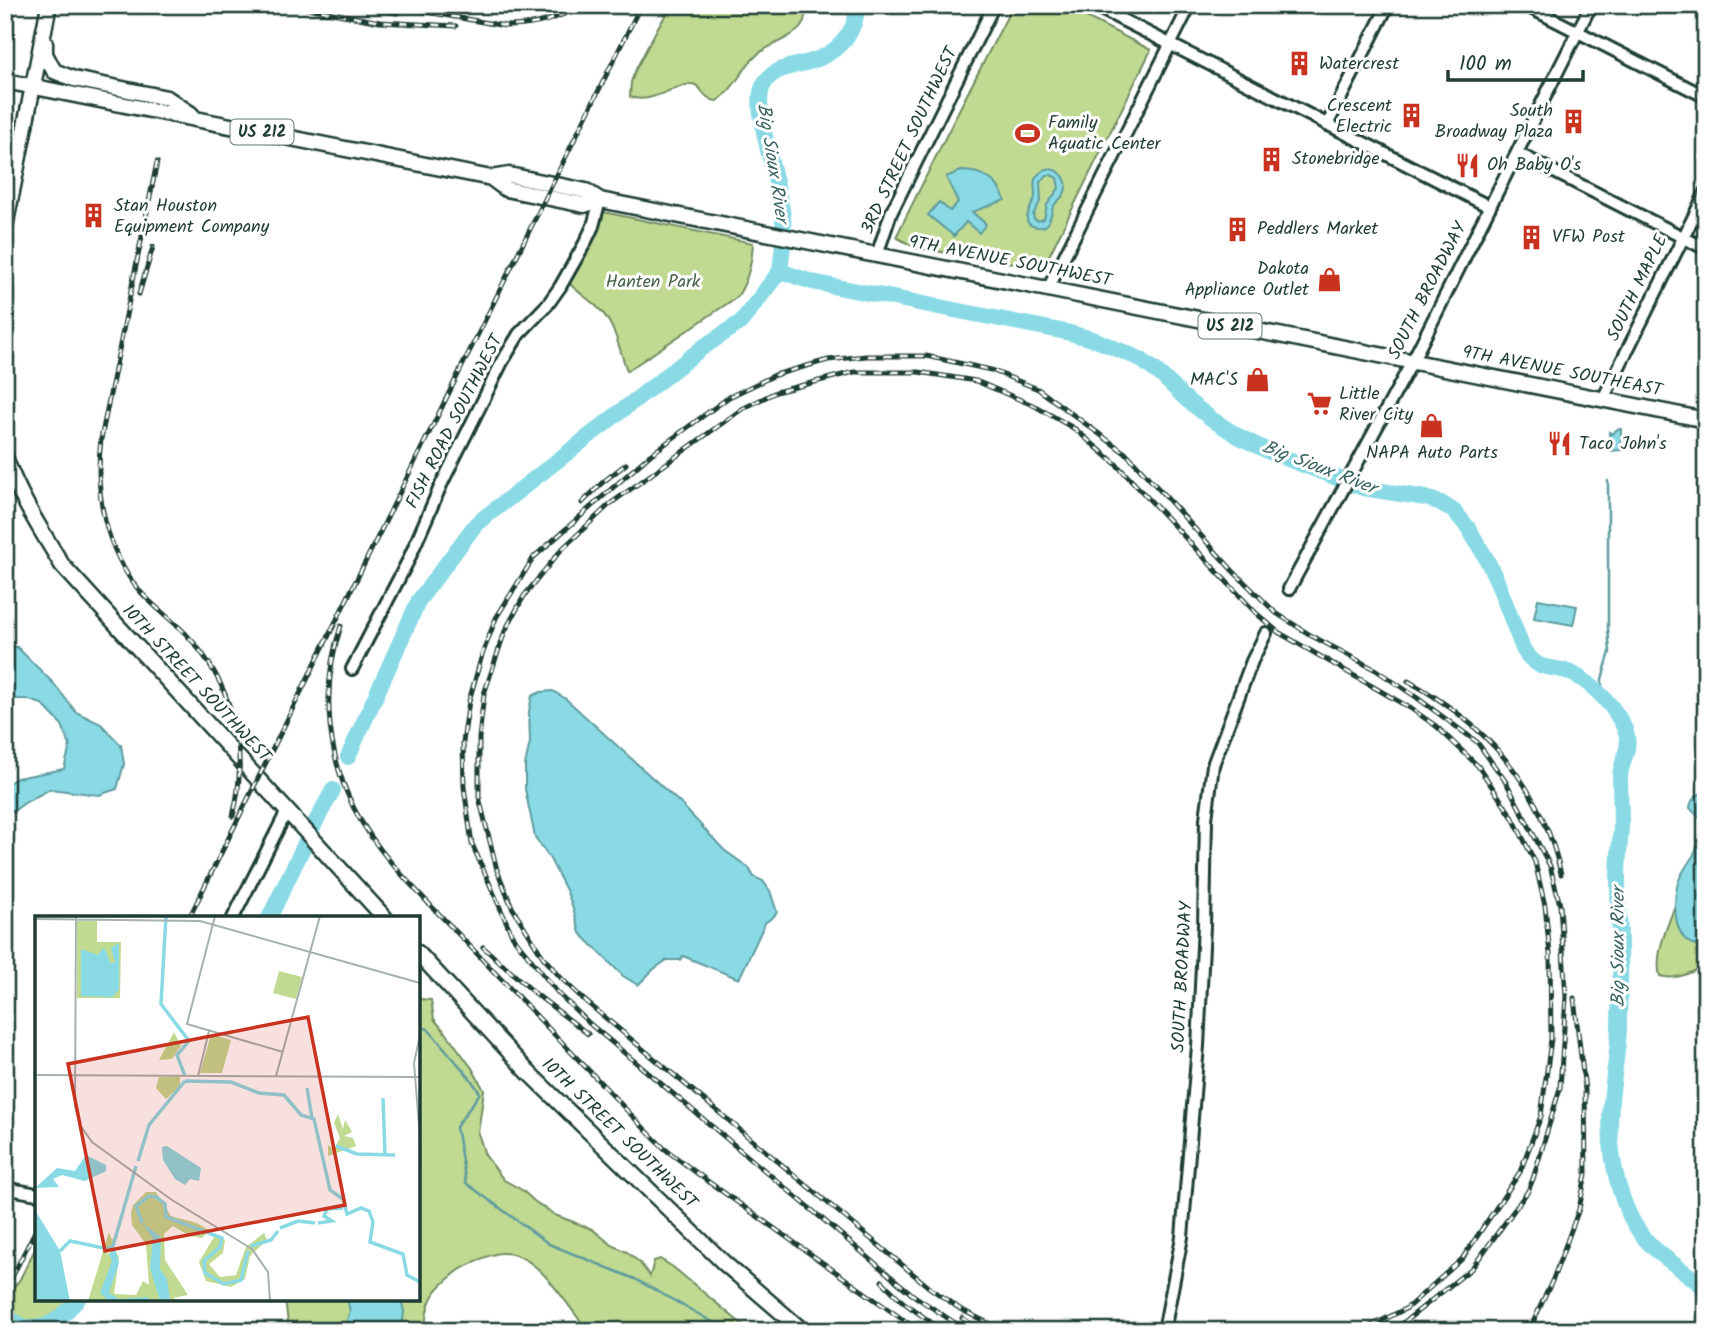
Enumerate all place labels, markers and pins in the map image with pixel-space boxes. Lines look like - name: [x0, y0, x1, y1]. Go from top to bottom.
- building icon: Watercrest: [1285, 50, 1313, 78]
- place label: Watercrest: [1319, 50, 1400, 79]
- place label: Crescent Electric: [1327, 92, 1393, 142]
- place label: South Broadway Plaza: [1435, 97, 1553, 147]
- building icon: Crescent Electric: [1398, 102, 1426, 130]
- building icon: South Broadway Plaza: [1559, 107, 1587, 135]
- place label: Family Aquatic Center: [1048, 109, 1162, 159]
- sports icon: Family Aquatic Center: [1014, 119, 1042, 147]
- building icon: Stonebridge: [1258, 145, 1286, 173]
- place label: Stonebridge: [1292, 145, 1380, 174]
- restaurant icon: Oh Baby O's: [1453, 151, 1481, 179]
- place label: Oh Baby O's: [1487, 151, 1582, 180]
- place label: Stan Houston Equipment Company: [114, 192, 270, 242]
- building icon: Stan Houston Equipment Company: [80, 202, 108, 230]
- building icon: Peddlers Market: [1223, 215, 1251, 243]
- place label: Peddlers Market: [1257, 215, 1379, 244]
- building icon: VFW Post: [1518, 223, 1546, 251]
- place label: VFW Post: [1552, 223, 1626, 252]
- place label: Dakota Appliance Outlet: [1185, 255, 1310, 305]
- shop icon: Dakota Appliance Outlet: [1315, 265, 1343, 293]
- place label: MAC'S: [1190, 366, 1238, 395]
- shop icon: MAC'S: [1244, 366, 1272, 394]
- place label: Little River City: [1339, 380, 1414, 430]
- supermarket icon: Little River City: [1305, 390, 1333, 418]
- shop icon: NAPA Auto Parts: [1418, 412, 1446, 440]
- restaurant icon: Taco John's: [1545, 430, 1573, 458]
- place label: Taco John's: [1579, 430, 1667, 459]
- place label: NAPA Auto Parts: [1366, 439, 1498, 468]

